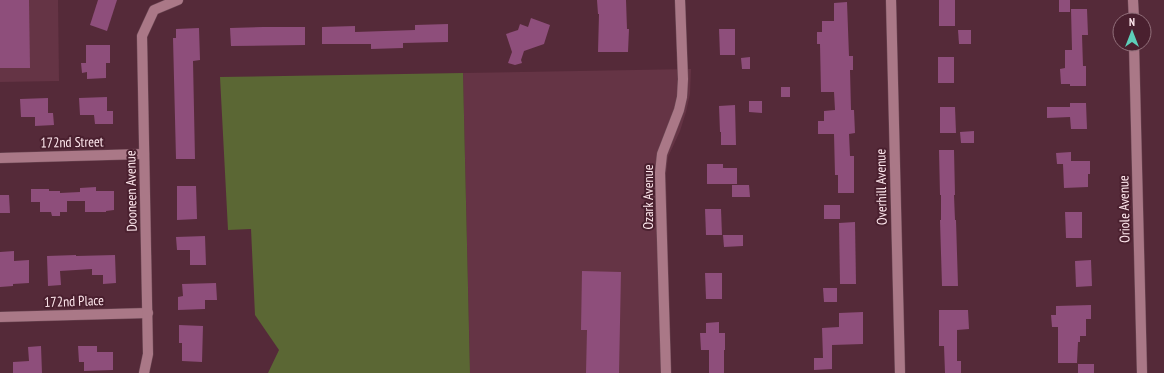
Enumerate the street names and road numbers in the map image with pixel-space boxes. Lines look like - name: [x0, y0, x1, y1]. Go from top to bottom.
- street label: 172nd Street: [40, 132, 104, 152]
- street label: Overhill Avenue: [871, 148, 891, 225]
- street label: Dooneen Avenue: [121, 150, 141, 232]
- street label: Ozark Avenue: [639, 164, 657, 230]
- street label: Oriole Avenue: [1114, 175, 1134, 243]
- street label: 172nd Place: [44, 291, 104, 311]

